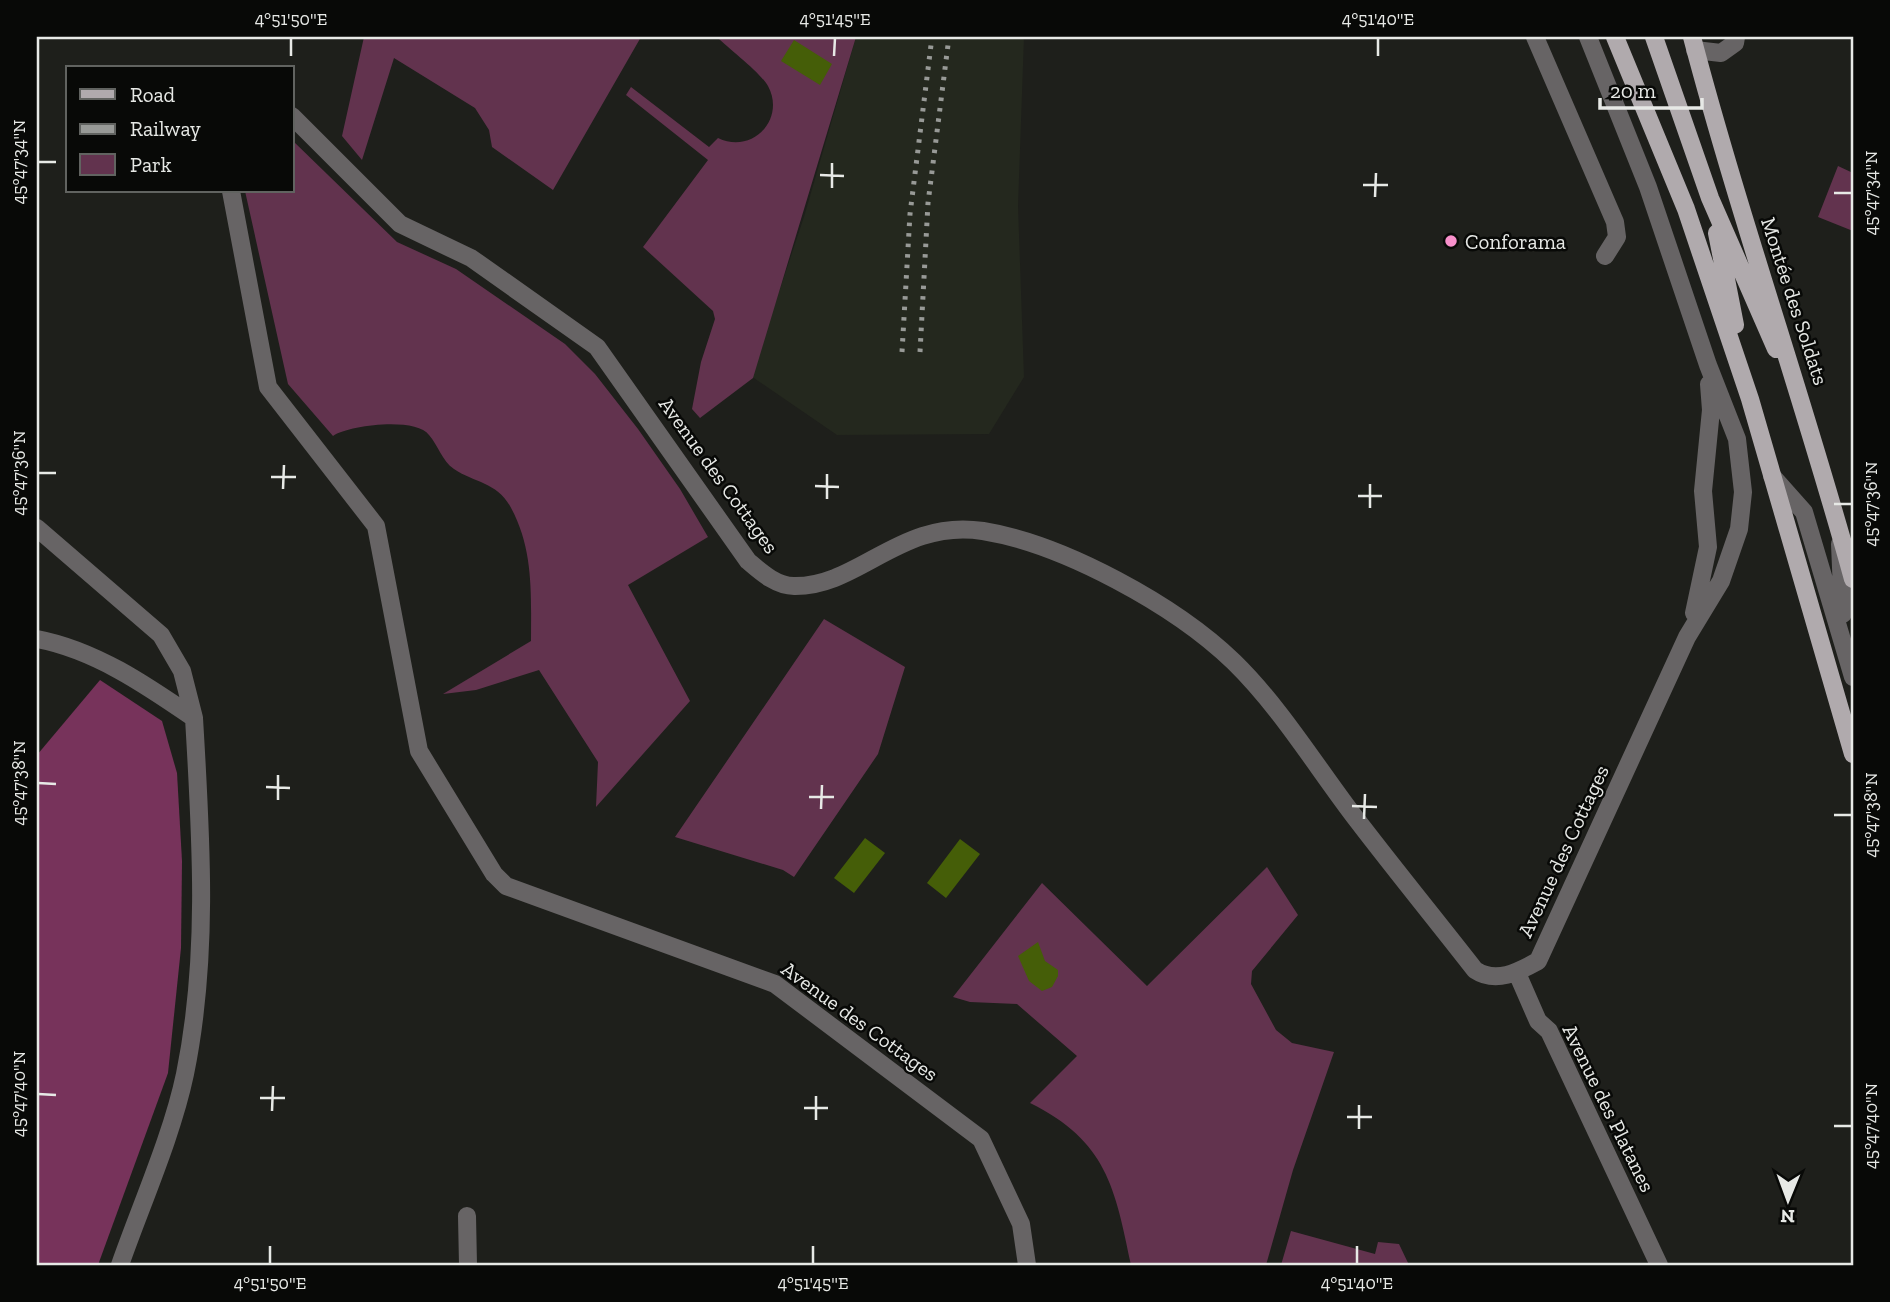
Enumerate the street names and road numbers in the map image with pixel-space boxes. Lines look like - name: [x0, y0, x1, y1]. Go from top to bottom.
- street label: Montée des Soldats: [1756, 214, 1834, 388]
- street label: Avenue des Cottages: [654, 392, 784, 558]
- street label: Avenue des Cottages: [1512, 761, 1614, 941]
- street label: Avenue des Cottages: [777, 956, 943, 1086]
- street label: Avenue des Platanes: [1558, 1020, 1660, 1196]

